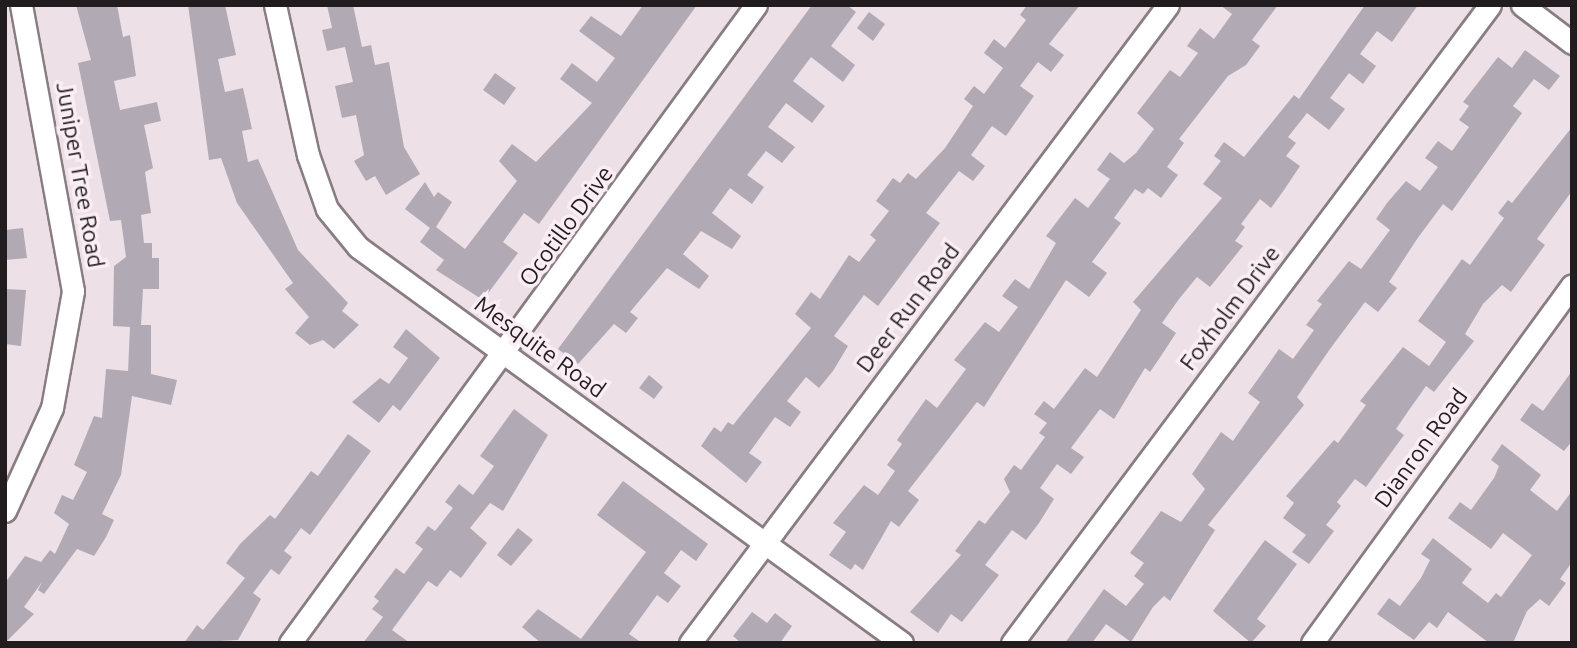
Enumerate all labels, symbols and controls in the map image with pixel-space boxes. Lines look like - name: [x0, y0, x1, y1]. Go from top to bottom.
- street label: Juniper Tree Road: [50, 80, 110, 270]
- street label: Ocotillo Drive: [513, 161, 619, 291]
- street label: Deer Run Road: [850, 238, 966, 378]
- street label: Foxholm Drive: [1174, 240, 1286, 376]
- street label: Mesquite Road: [469, 290, 611, 404]
- street label: Dianron Road: [1369, 383, 1473, 513]

